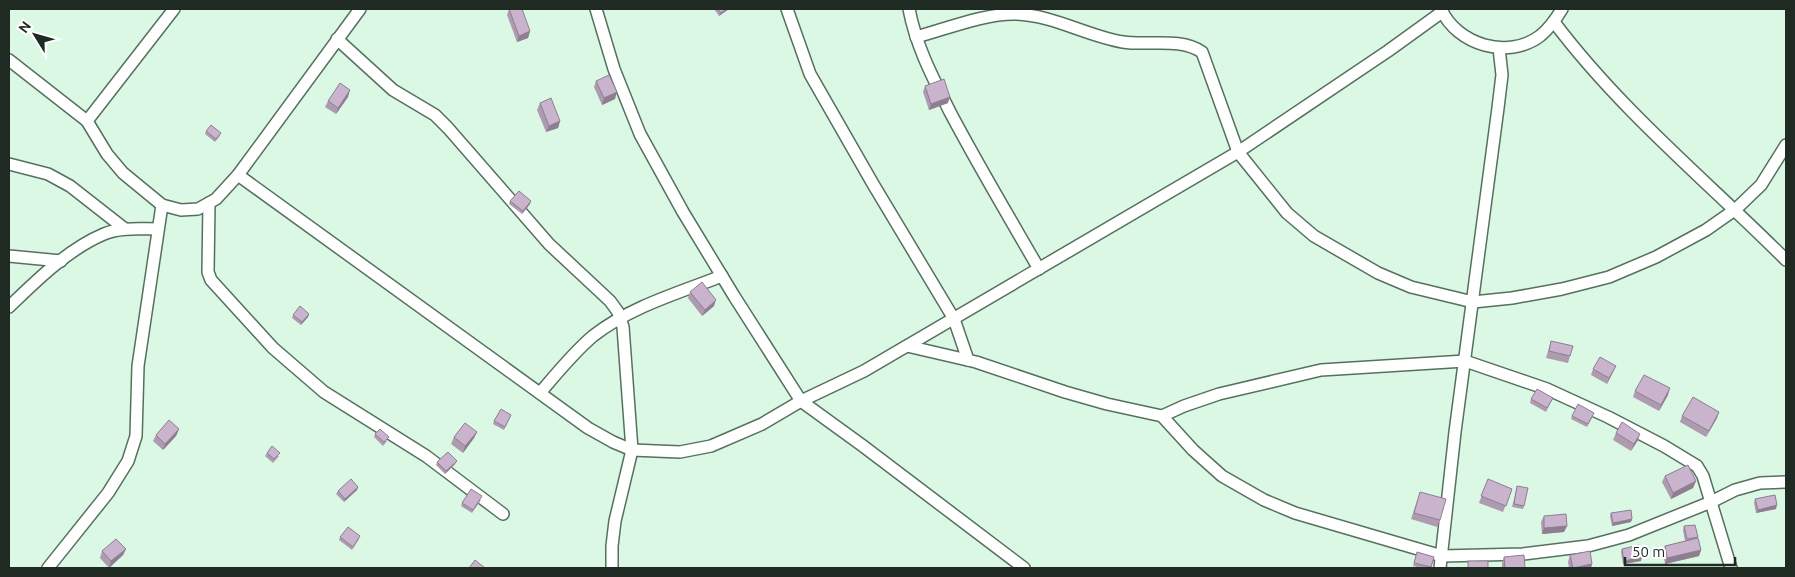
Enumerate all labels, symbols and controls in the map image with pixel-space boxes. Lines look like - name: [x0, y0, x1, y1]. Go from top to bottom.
- north arrow: [10, 10, 60, 60]
- text: N: [15, 18, 34, 36]
- scale bar: [1625, 534, 1735, 566]
- text: 50 m: [1632, 543, 1665, 560]

